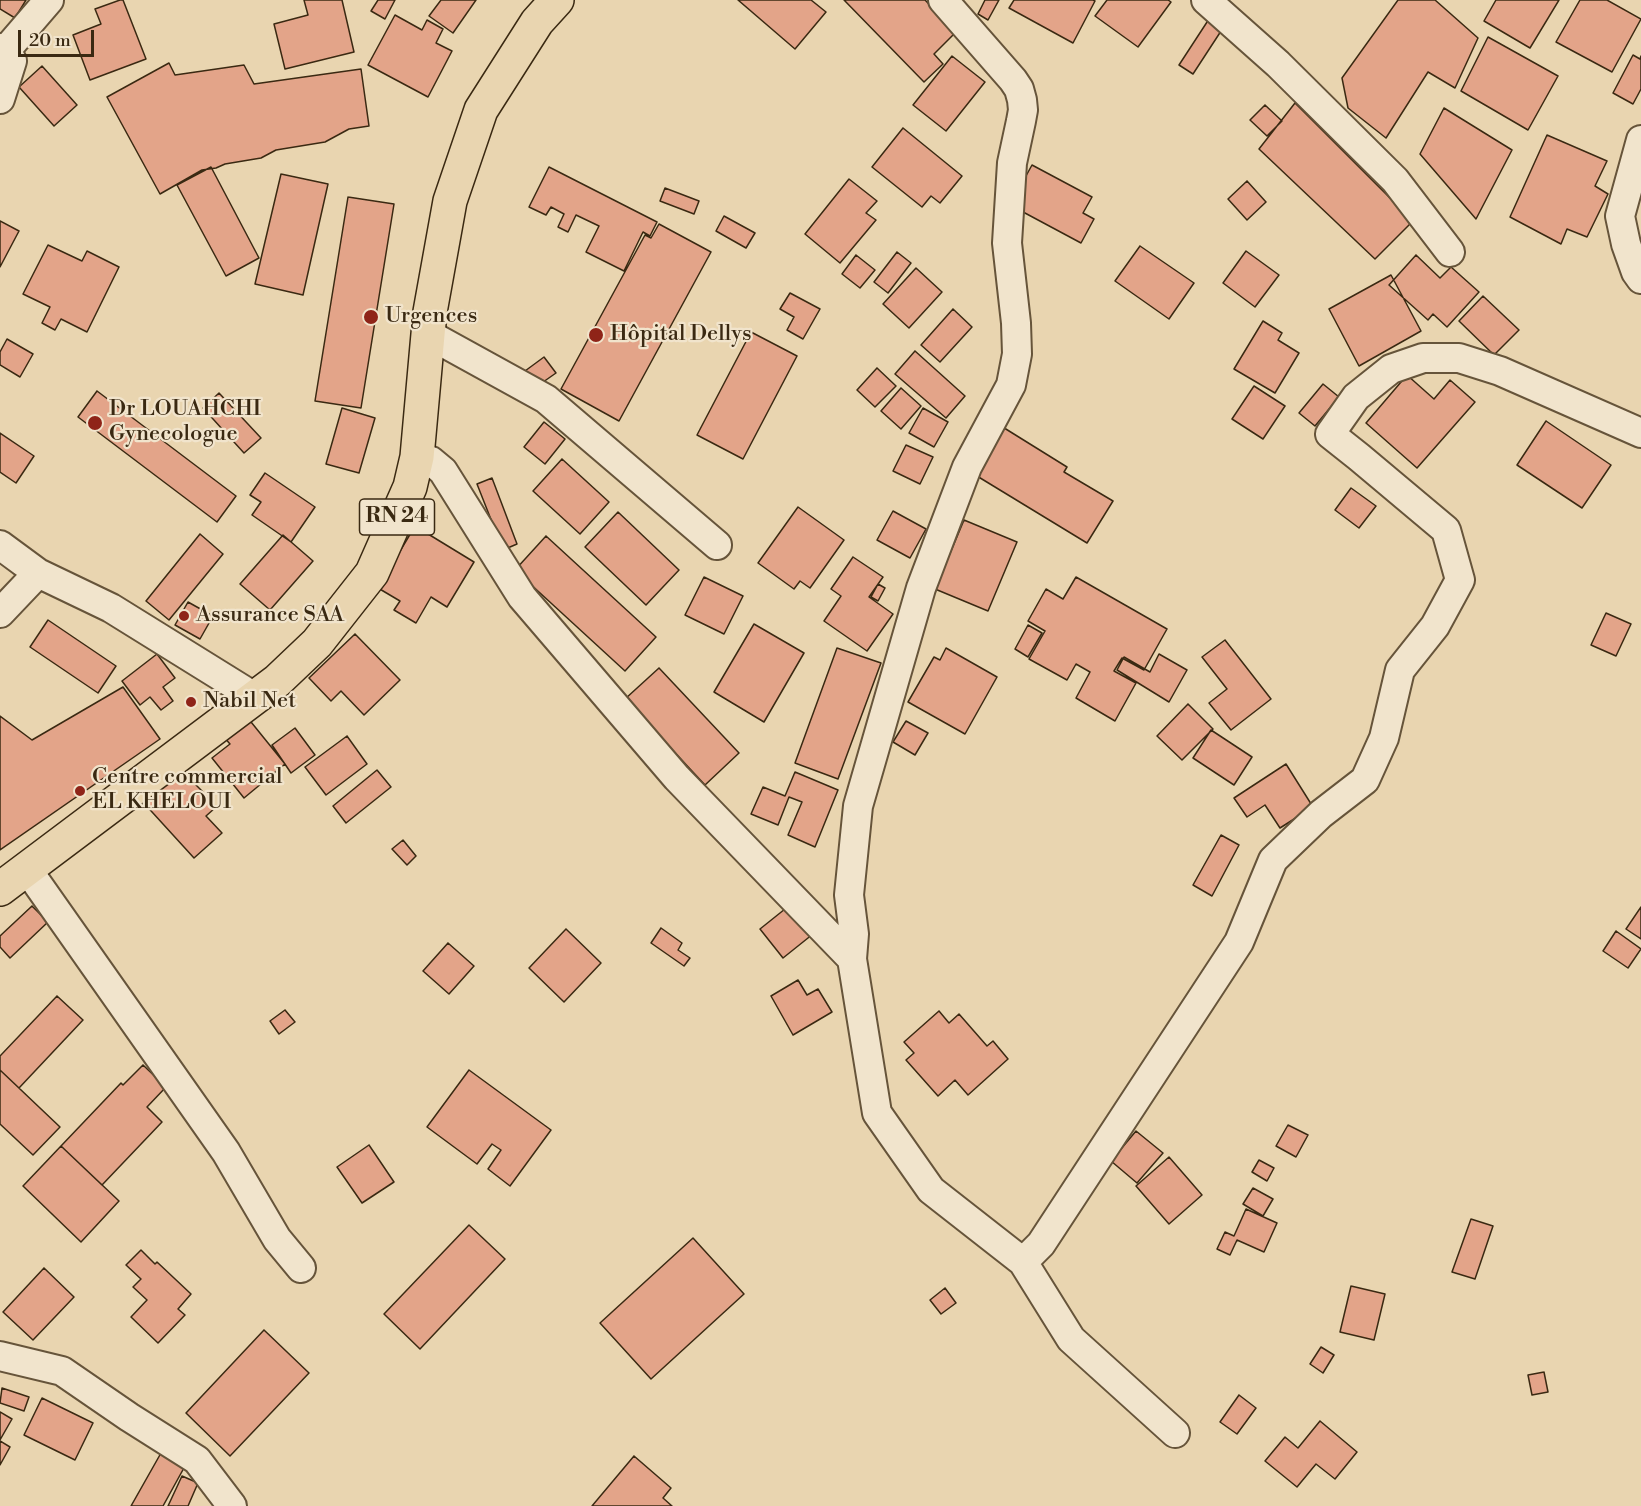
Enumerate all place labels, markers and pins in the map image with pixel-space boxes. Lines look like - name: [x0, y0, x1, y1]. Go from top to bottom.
- place label: Urgences: [385, 304, 477, 330]
- marker: Urgences: [362, 308, 380, 326]
- place label: Hôpital Dellys: [610, 322, 752, 348]
- marker: Hôpital Dellys: [587, 326, 605, 344]
- place label: Dr LOUAHCHI Gynecologue: [109, 397, 261, 448]
- marker: Dr LOUAHCHI Gynecologue: [86, 414, 104, 432]
- place label: Assurance SAA: [196, 603, 344, 629]
- marker: Assurance SAA: [177, 609, 191, 623]
- place label: Nabil Net: [203, 689, 296, 715]
- marker: Nabil Net: [184, 695, 198, 709]
- place label: Centre commercial EL KHELOUI: [92, 765, 282, 816]
- marker: Centre commercial EL KHELOUI: [73, 784, 87, 798]

